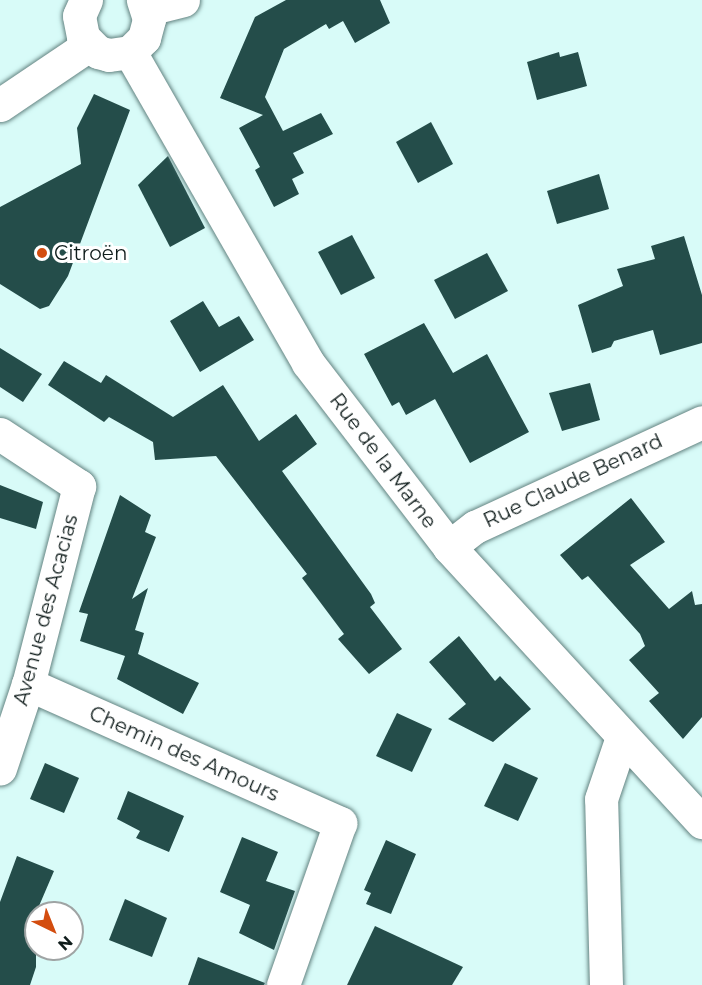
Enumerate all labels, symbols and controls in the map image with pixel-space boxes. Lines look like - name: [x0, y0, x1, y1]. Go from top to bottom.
- place label: Citroën: [54, 241, 127, 265]
- marker: Citroën: [35, 246, 49, 260]
- street label: Rue de la Marne: [324, 389, 442, 533]
- street label: Rue Claude Benard: [480, 429, 666, 533]
- street label: Avenue des Acacias: [9, 512, 83, 708]
- street label: Chemin des Amours: [85, 701, 283, 807]
- north arrow: [24, 901, 84, 961]
- text: N: [54, 932, 76, 954]

